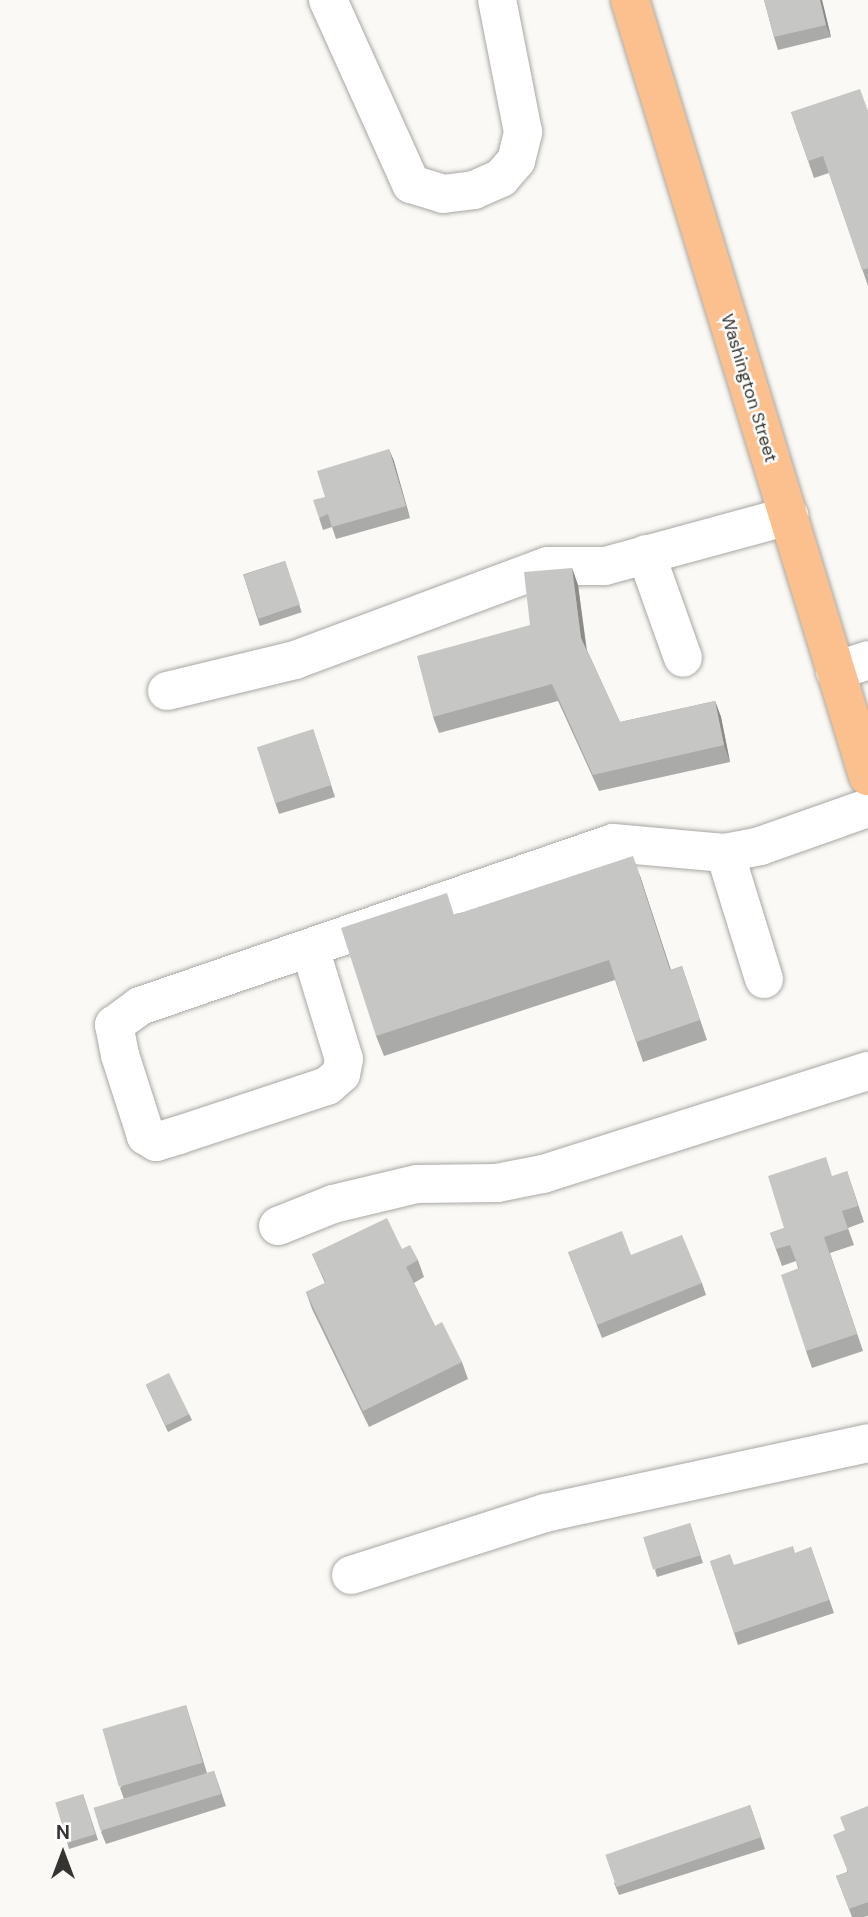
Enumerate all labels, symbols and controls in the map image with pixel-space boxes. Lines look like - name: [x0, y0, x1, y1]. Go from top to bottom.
- street label: Washington Street: [716, 311, 782, 465]
- north arrow: [28, 1819, 98, 1889]
- text: N: [56, 1820, 70, 1845]

